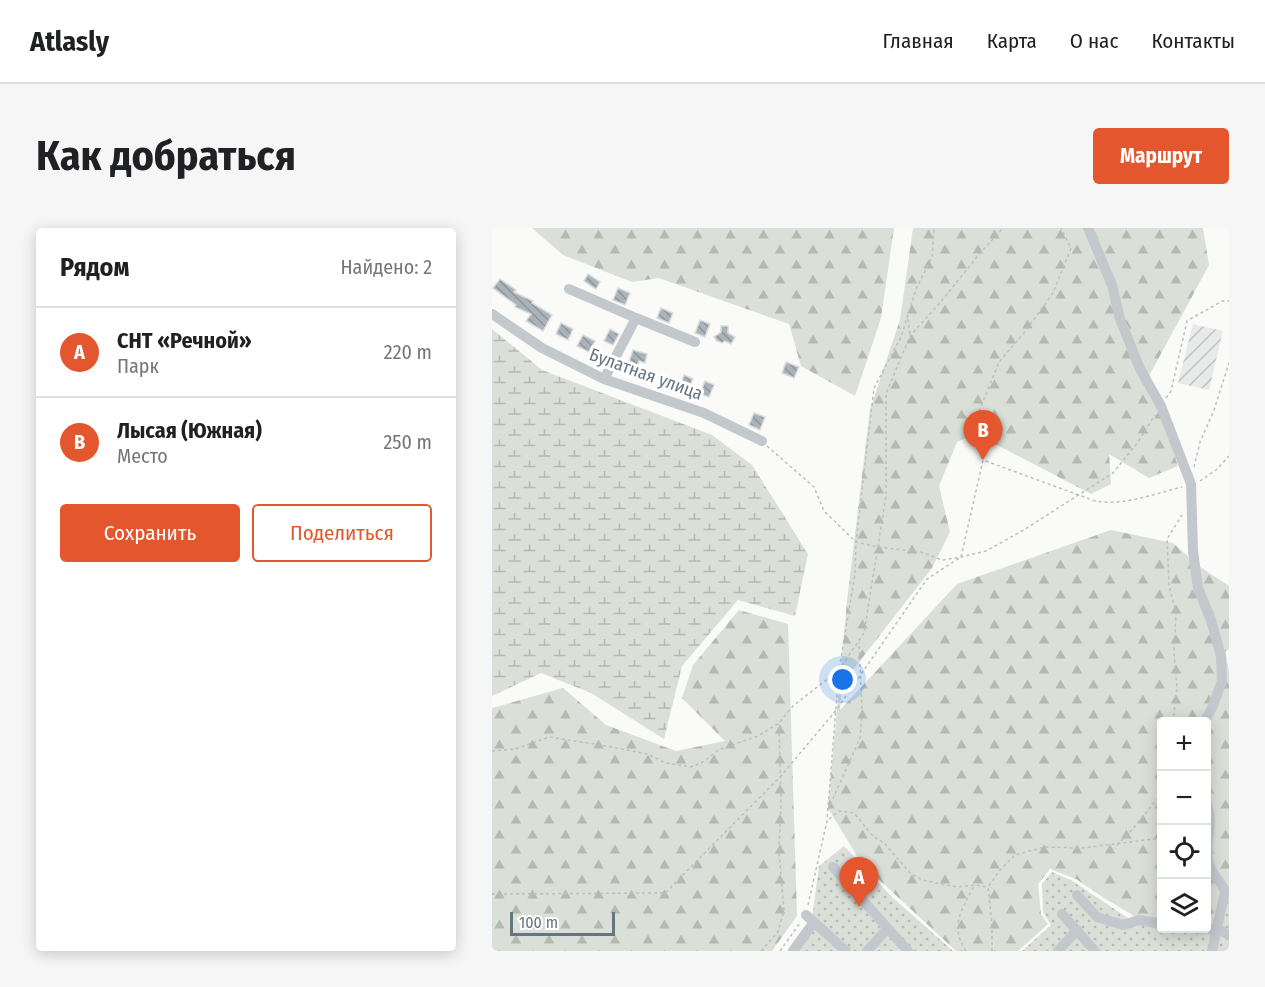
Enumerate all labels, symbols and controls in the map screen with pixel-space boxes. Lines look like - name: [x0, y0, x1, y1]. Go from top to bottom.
- text: Atlasly: [30, 25, 109, 58]
- text: Главная: [883, 28, 954, 54]
- text: Карта: [987, 28, 1037, 54]
- text: О нас: [1070, 28, 1118, 54]
- text: Контакты: [1151, 28, 1235, 54]
- button: Маршрут: [1093, 128, 1229, 184]
- text: Как добраться: [36, 131, 296, 181]
- text: Рядом: [60, 252, 129, 283]
- text: Найдено: 2: [340, 255, 432, 279]
- text: СНТ «Речной»: [117, 327, 252, 354]
- text: A: [74, 340, 85, 364]
- text: 220 m: [384, 340, 432, 364]
- street label: Булатная улица: [586, 343, 706, 405]
- text: Парк: [117, 354, 159, 378]
- pin: B: [964, 410, 1002, 460]
- text: Лысая (Южная): [117, 417, 262, 444]
- text: B: [74, 430, 85, 454]
- text: 250 m: [384, 430, 432, 454]
- text: Место: [117, 444, 168, 468]
- button: Сохранить: [60, 504, 240, 562]
- button: Поделиться: [252, 504, 432, 562]
- your location: [828, 665, 857, 694]
- map controls: [1157, 717, 1211, 933]
- button: +: [1157, 717, 1211, 771]
- button: −: [1157, 771, 1211, 825]
- button: locate: [1157, 825, 1211, 879]
- pin: A: [840, 858, 878, 907]
- button: layers: [1157, 879, 1211, 933]
- scale bar: [510, 909, 615, 936]
- text: 100 m: [519, 913, 558, 932]

